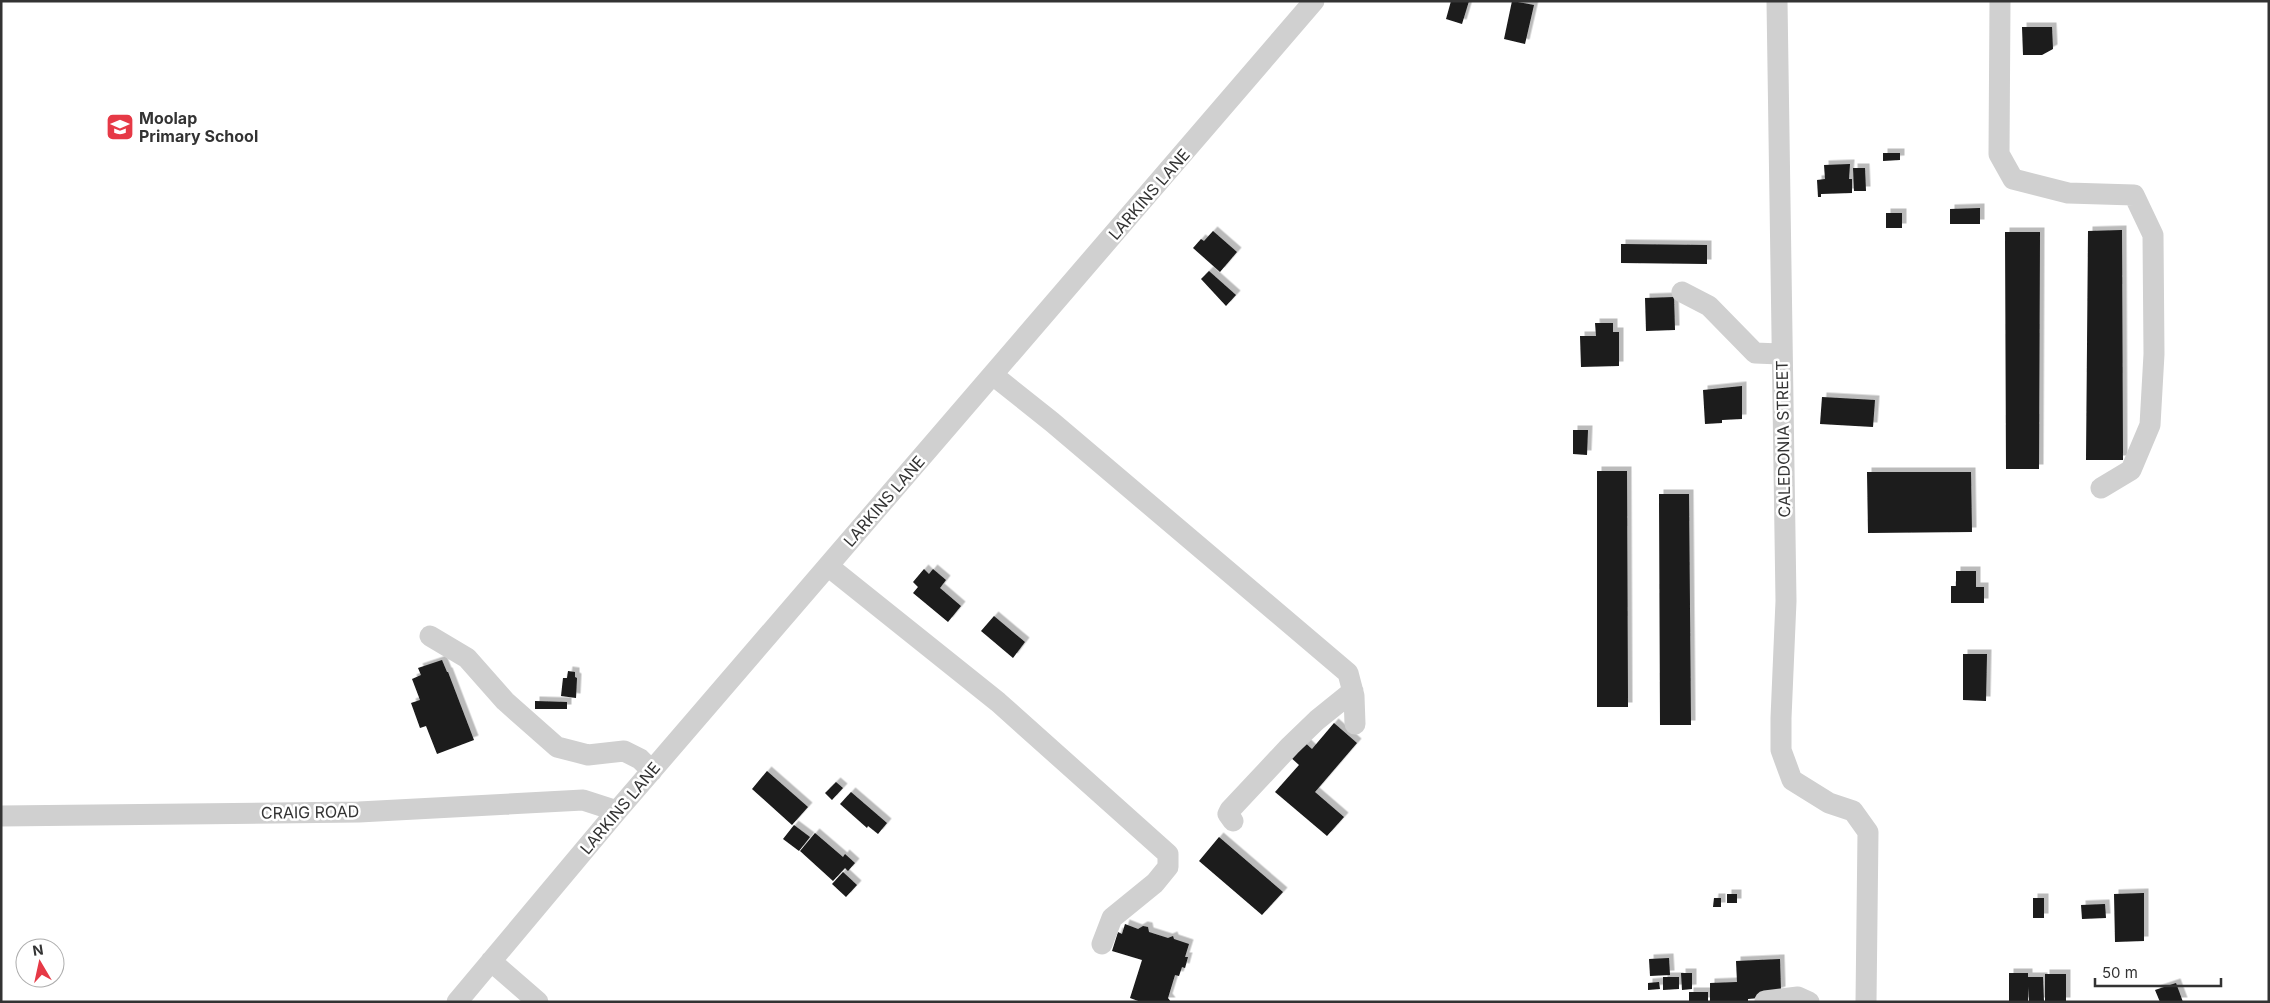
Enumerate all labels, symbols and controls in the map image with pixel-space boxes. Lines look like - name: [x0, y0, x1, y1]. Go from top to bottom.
- place label: Moolap Primary School: [139, 108, 258, 146]
- school or university icon: Moolap Primary School: [105, 112, 135, 142]
- street label: LARKINS LANE: [1104, 144, 1194, 244]
- street label: CALEDONIA STREET: [1772, 360, 1794, 518]
- street label: LARKINS LANE: [839, 451, 929, 551]
- street label: LARKINS LANE: [576, 758, 664, 858]
- street label: CRAIG ROAD: [261, 801, 359, 823]
- north arrow: [15, 938, 65, 988]
- text: N: [31, 940, 44, 959]
- scale bar: [2095, 956, 2221, 988]
- text: 50 m: [2102, 963, 2138, 982]

